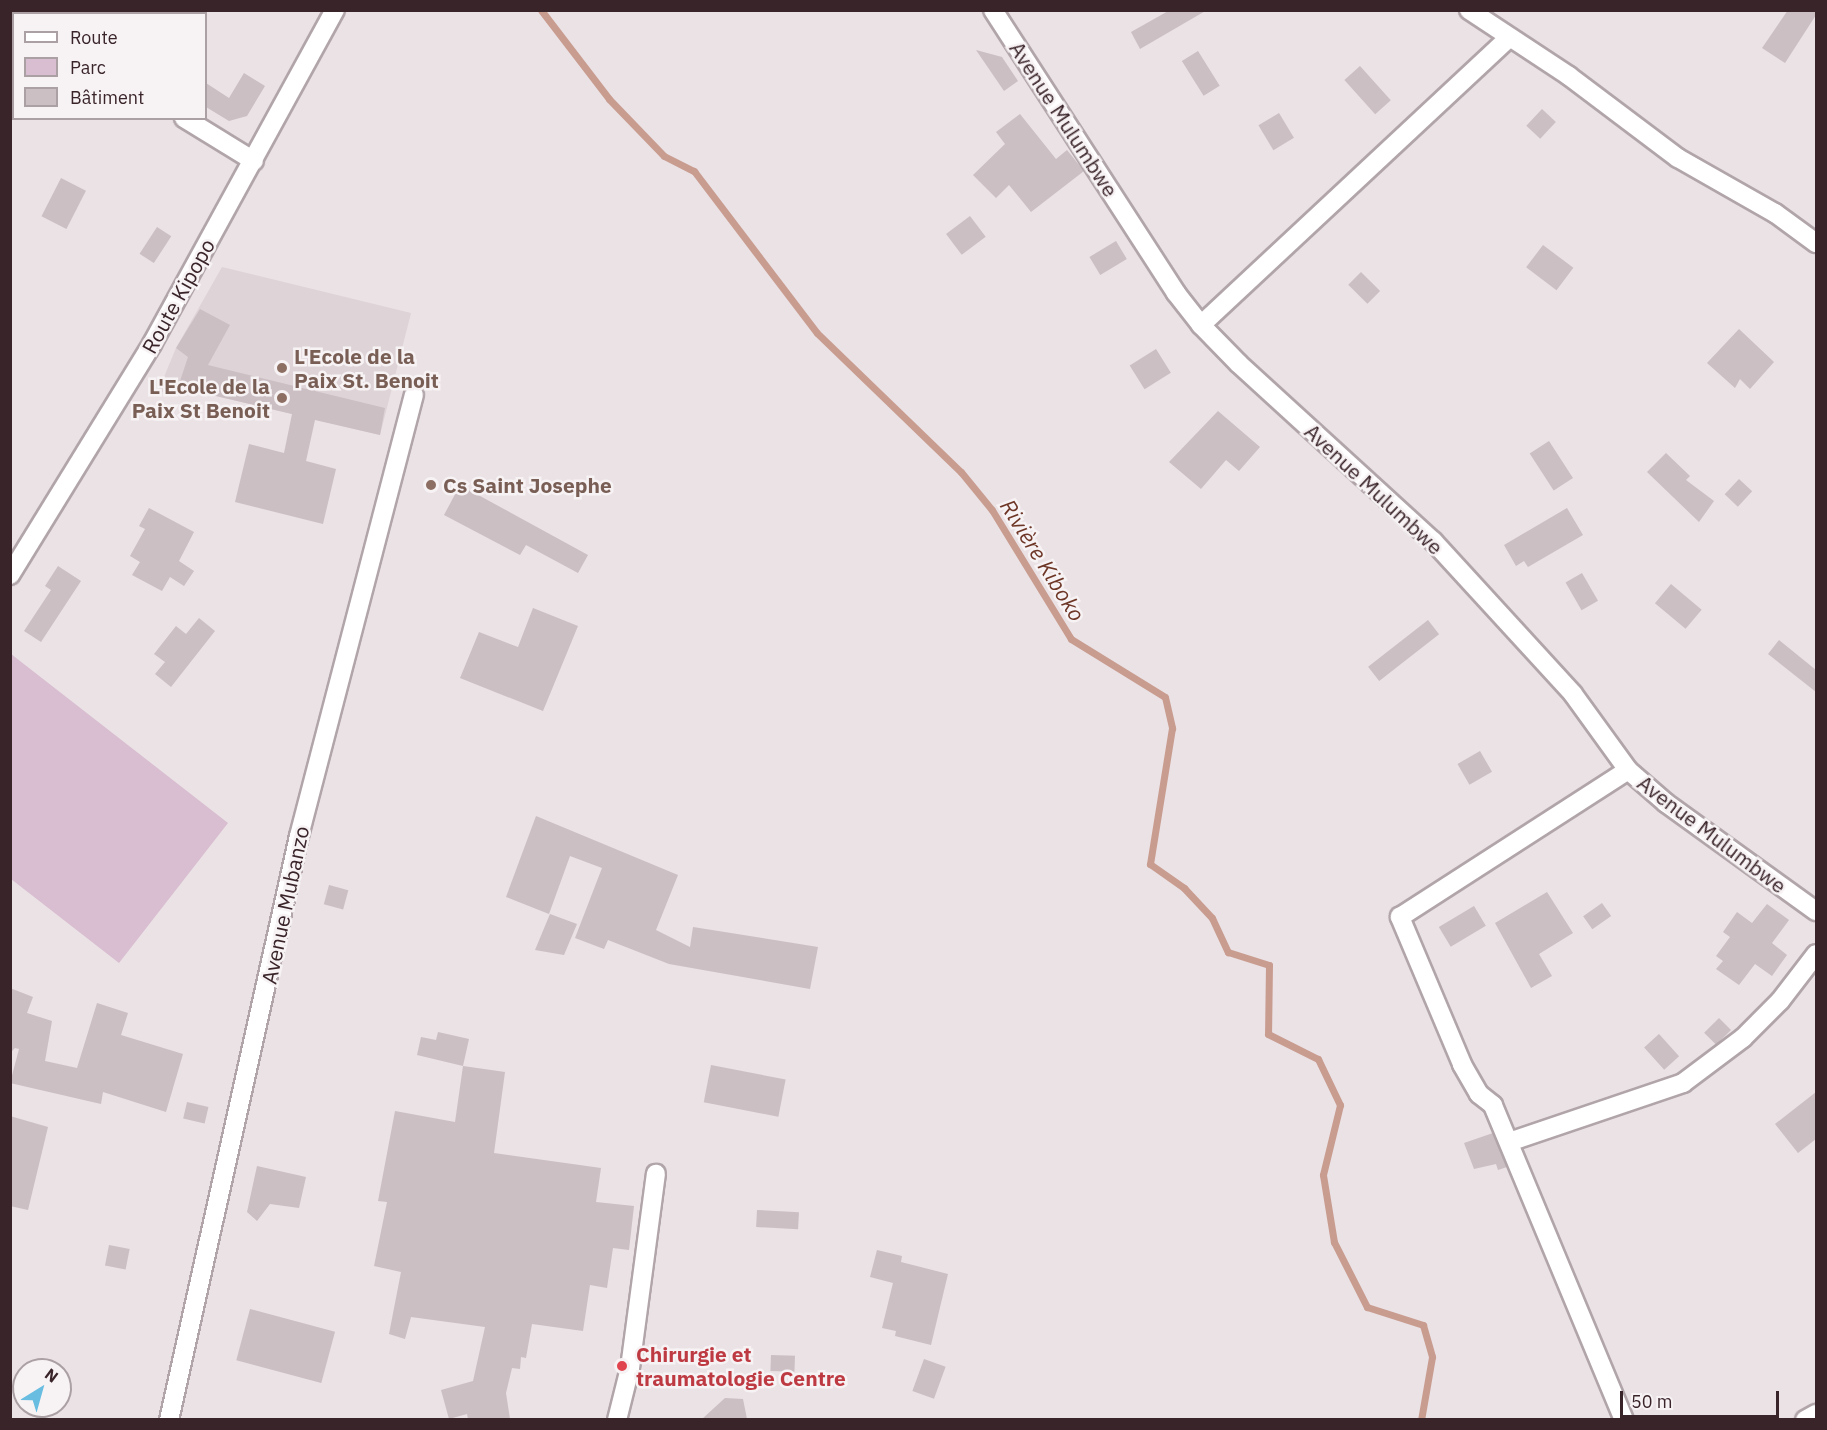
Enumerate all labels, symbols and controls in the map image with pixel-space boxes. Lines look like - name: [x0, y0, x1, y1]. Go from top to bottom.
- legend: [12, 12, 207, 120]
- text: Route: [70, 26, 118, 49]
- street label: Avenue Mulumbwe: [1005, 37, 1123, 201]
- text: Parc: [70, 56, 106, 79]
- text: Bâtiment: [70, 86, 144, 109]
- street label: Route Kipopo: [136, 234, 220, 358]
- place label: L'Ecole de la Paix St. Benoit: [294, 343, 439, 393]
- marker: L'Ecole de la Paix St. Benoit: [275, 361, 289, 375]
- place label: L'Ecole de la Paix St Benoit: [132, 373, 270, 423]
- marker: L'Ecole de la Paix St Benoit: [275, 391, 289, 405]
- street label: Avenue Mulumbwe: [1300, 419, 1448, 559]
- place label: Cs Saint Josephe: [443, 472, 612, 498]
- marker: Cs Saint Josephe: [424, 478, 438, 492]
- water label: Rivière Kiboko: [995, 494, 1091, 626]
- street label: Avenue Mulumbwe: [1633, 770, 1791, 898]
- street label: Avenue Mubanzo: [256, 824, 314, 986]
- place label: Chirurgie et traumatologie Centre: [636, 1341, 846, 1391]
- marker: Chirurgie et traumatologie Centre: [613, 1357, 631, 1375]
- north arrow: [12, 1358, 72, 1418]
- text: N: [41, 1364, 62, 1387]
- scale bar: [1623, 1379, 1782, 1417]
- text: 50 m: [1631, 1390, 1673, 1413]

